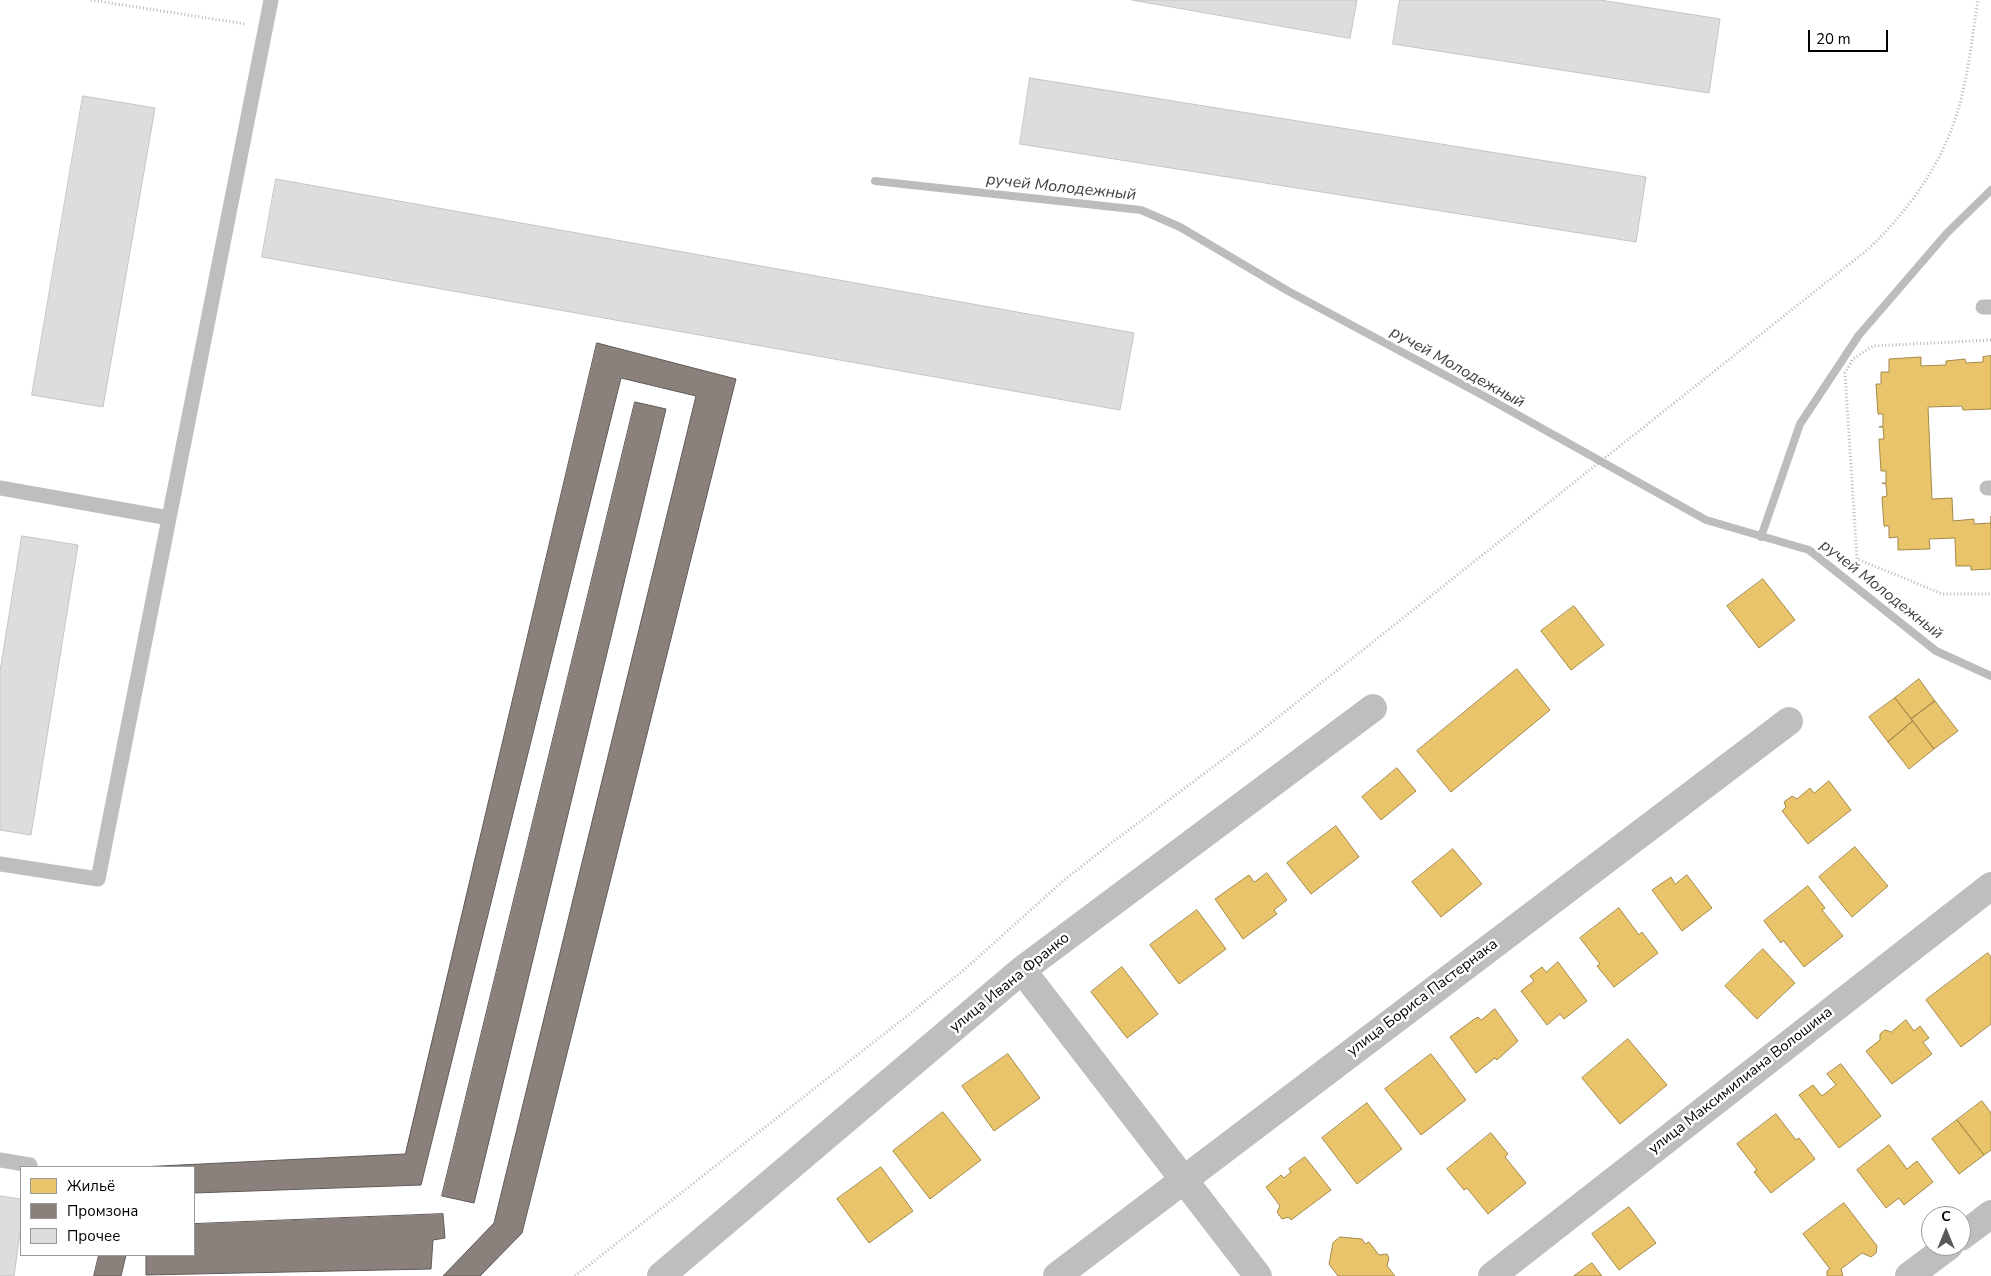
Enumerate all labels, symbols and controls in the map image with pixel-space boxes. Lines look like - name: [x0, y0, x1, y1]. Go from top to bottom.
- scale bar: [1811, 20, 1891, 52]
- text: 20 m: [1816, 29, 1851, 49]
- water label: ручей Молодежный: [985, 171, 1137, 205]
- water label: ручей Молодежный: [1386, 323, 1528, 413]
- water label: ручей Молодежный: [1816, 536, 1946, 644]
- street label: улица Ивана Франко: [947, 929, 1073, 1037]
- street label: улица Бориса Пастернака: [1344, 936, 1502, 1060]
- street label: улица Максимилиана Волошина: [1645, 1004, 1837, 1158]
- legend: [20, 1166, 195, 1256]
- text: Жильё: [67, 1176, 115, 1196]
- text: Промзона: [67, 1201, 138, 1221]
- north arrow: [1921, 1206, 1971, 1256]
- text: С: [1941, 1207, 1951, 1226]
- text: Прочее: [67, 1226, 120, 1246]

